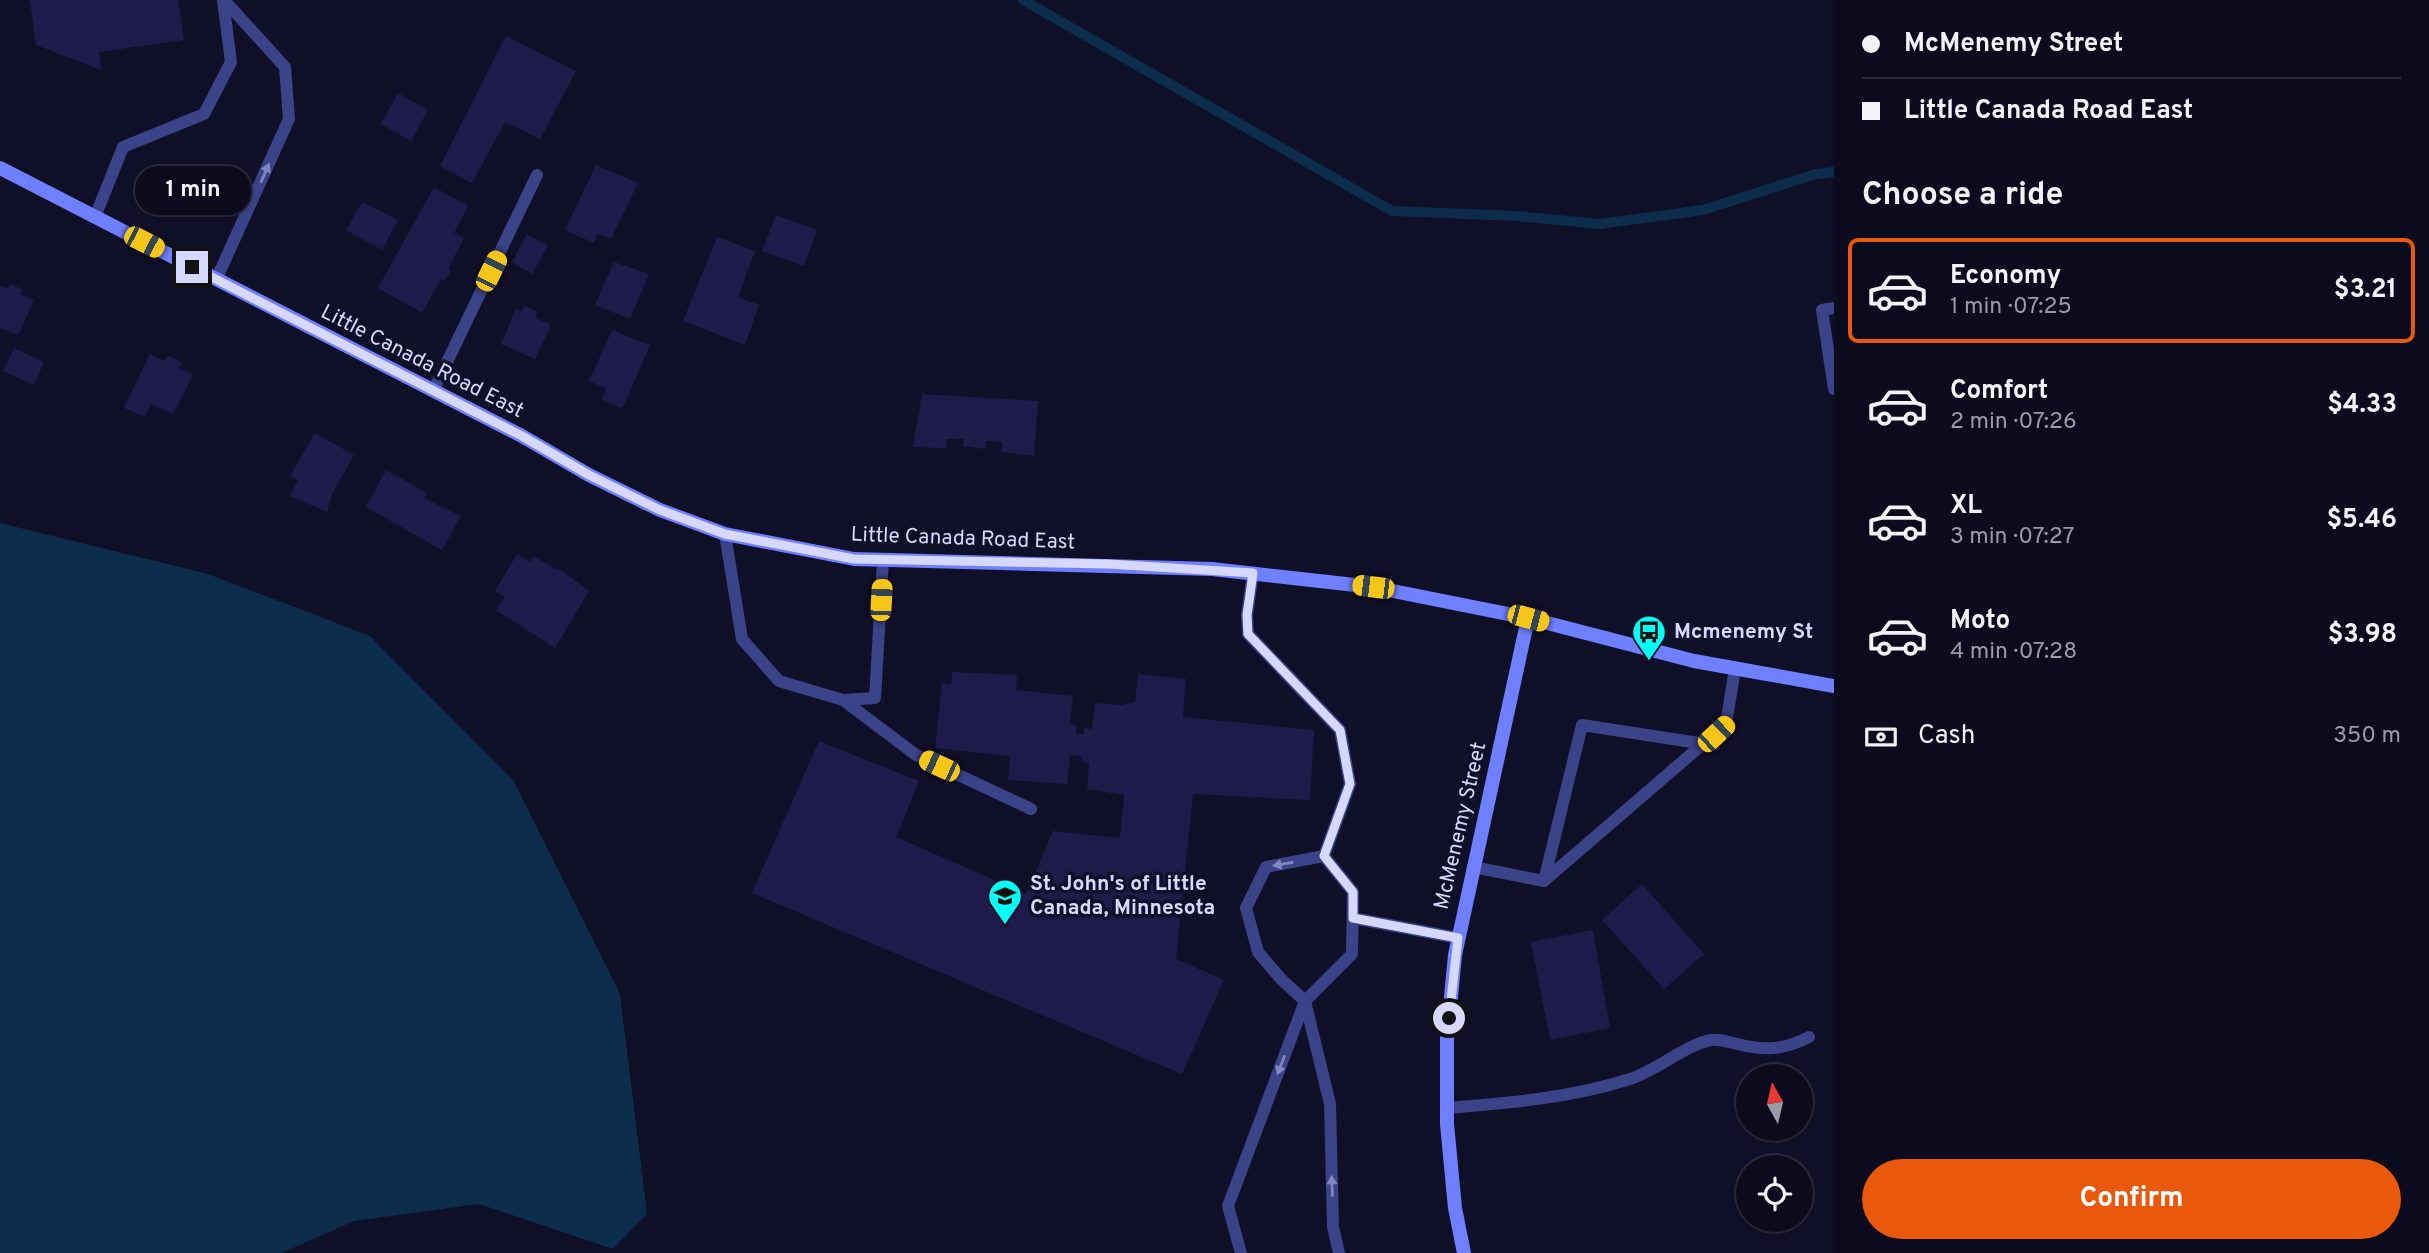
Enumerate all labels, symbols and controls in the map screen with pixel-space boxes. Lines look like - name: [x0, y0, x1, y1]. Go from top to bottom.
- text: McMenemy Street: [1904, 28, 2123, 61]
- text: Little Canada Road East: [1904, 95, 2193, 128]
- one-way arrow: [259, 163, 271, 183]
- callout: 1 min: [134, 166, 250, 215]
- text: 1 min: [165, 176, 221, 205]
- text: Choose a ride: [1862, 176, 2063, 216]
- car: [121, 223, 168, 261]
- car: [473, 248, 510, 294]
- route end: [176, 251, 208, 283]
- icon: car: [1866, 259, 1929, 322]
- text: Economy: [1950, 260, 2061, 293]
- text: $3.21: [2334, 274, 2397, 307]
- text: 1 min · 07:25: [1950, 293, 2072, 322]
- street label: Little Canada Road East: [316, 299, 528, 425]
- icon: car: [1866, 374, 1929, 437]
- text: Comfort: [1950, 375, 2048, 408]
- text: $4.33: [2327, 389, 2397, 422]
- text: 2 min · 07:26: [1950, 408, 2077, 437]
- icon: car: [1866, 489, 1929, 552]
- text: XL: [1950, 490, 1982, 523]
- text: $5.46: [2326, 504, 2397, 537]
- street label: Little Canada Road East: [850, 522, 1076, 556]
- text: 3 min · 07:27: [1950, 523, 2075, 552]
- car: [1351, 574, 1396, 600]
- car: [870, 578, 893, 622]
- car: [1505, 602, 1552, 634]
- icon: car: [1866, 604, 1929, 667]
- text: Moto: [1950, 605, 2010, 638]
- bus stop icon: Mcmenemy St: [1630, 613, 1668, 662]
- place label: Mcmenemy St: [1674, 619, 1813, 646]
- text: $3.98: [2328, 619, 2397, 652]
- text: 4 min · 07:28: [1950, 638, 2077, 667]
- car: [1694, 712, 1739, 756]
- icon: cash: [1862, 718, 1900, 756]
- text: Cash: [1918, 720, 1975, 753]
- text: 350 m: [2333, 722, 2401, 751]
- street label: McMenemy Street: [1429, 740, 1493, 912]
- car: [916, 748, 963, 784]
- one-way arrow: [1272, 859, 1294, 870]
- place label: St. John's of Little Canada, Minnesota: [1030, 871, 1215, 922]
- school or university icon: St. John's of Little Canada, Minnesota: [986, 877, 1024, 926]
- route start: [1433, 1002, 1465, 1034]
- one-way arrow: [1276, 1054, 1287, 1075]
- north arrow: [1736, 1064, 1813, 1141]
- map controls: [1736, 1064, 1813, 1232]
- button: locate: [1736, 1155, 1813, 1232]
- button: Confirm: [1862, 1159, 2401, 1239]
- one-way arrow: [1326, 1174, 1337, 1196]

